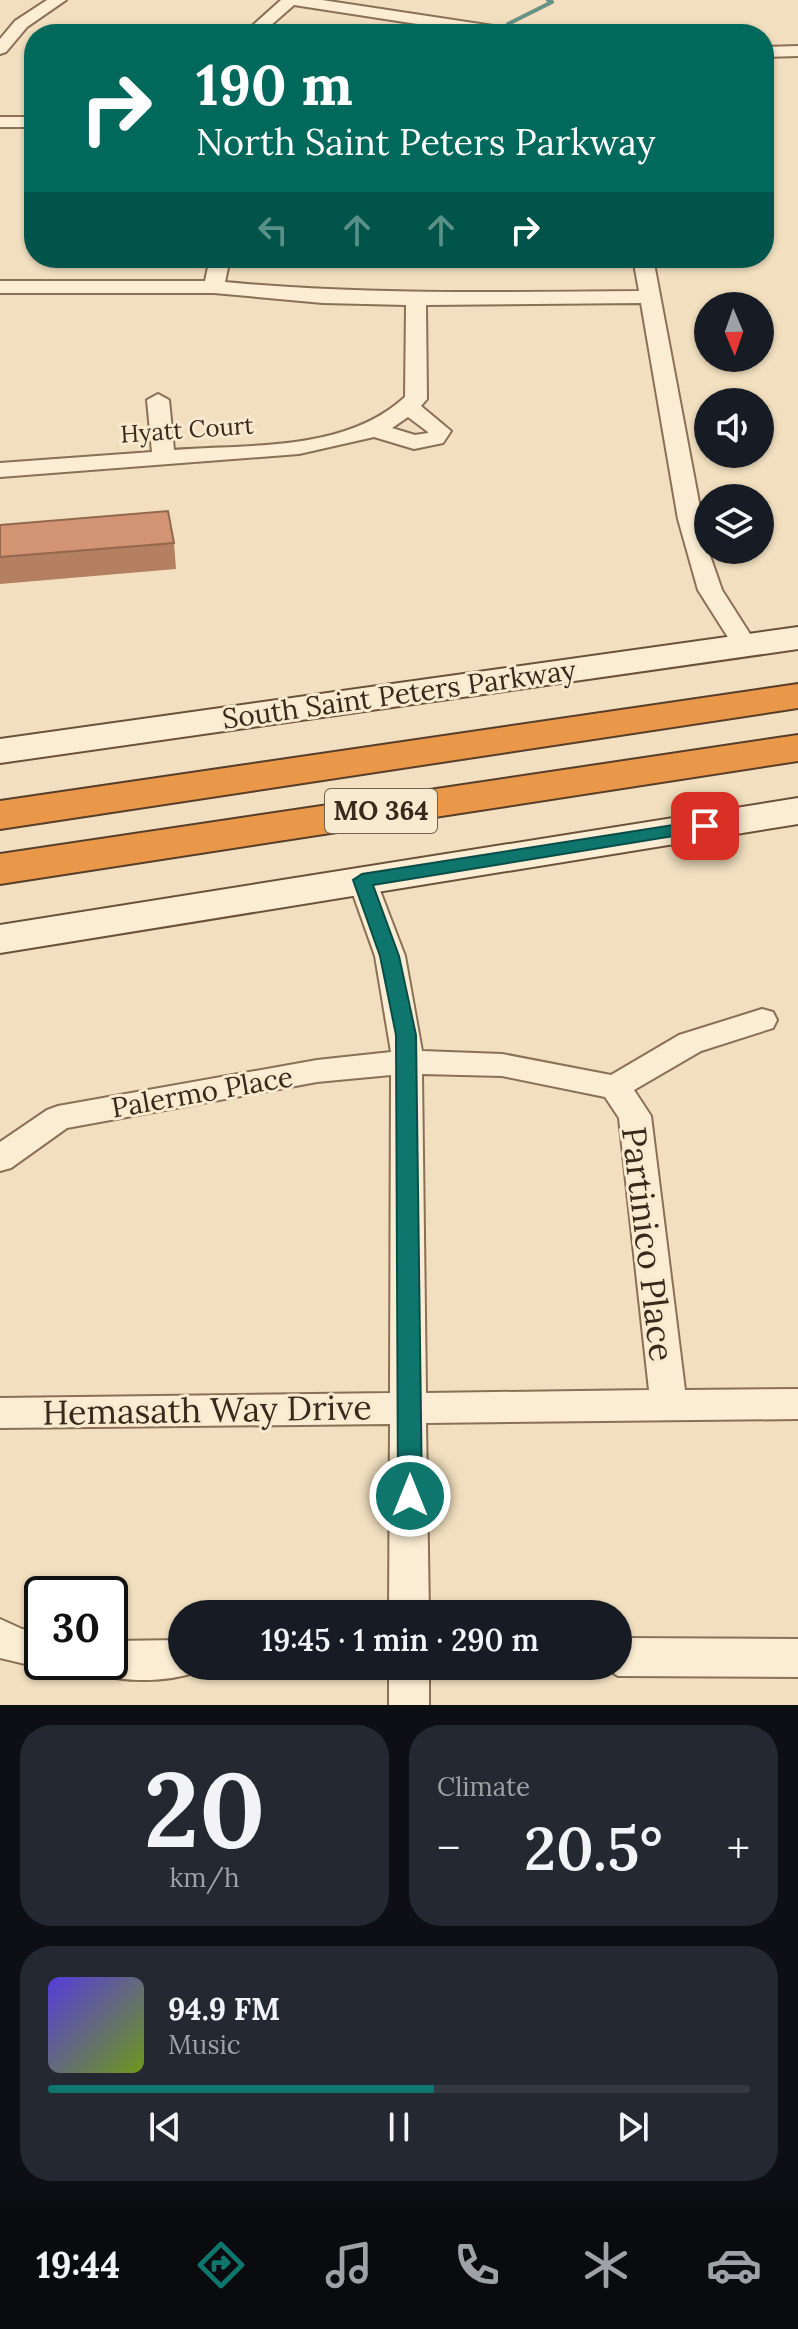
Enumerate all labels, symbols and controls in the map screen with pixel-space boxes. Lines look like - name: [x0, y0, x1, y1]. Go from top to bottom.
- text: 190 m: [196, 49, 353, 120]
- icon: right: [64, 56, 168, 160]
- text: North Saint Peters Parkway: [196, 119, 655, 165]
- icon: left: [251, 208, 295, 252]
- icon: ahead: [335, 208, 379, 252]
- icon: ahead: [419, 208, 463, 252]
- icon: right: [503, 208, 547, 252]
- north arrow: [694, 292, 774, 372]
- map controls: [694, 292, 774, 564]
- button: sound: [694, 388, 774, 468]
- street label: Hyatt Court: [119, 409, 255, 450]
- button: layers: [694, 484, 774, 564]
- street label: South Saint Peters Parkway: [220, 651, 578, 737]
- road number: MO 364: [325, 789, 437, 833]
- pin: [671, 792, 739, 860]
- icon: arrive: [683, 804, 727, 848]
- street label: Palermo Place: [108, 1058, 296, 1126]
- street label: Partinico Place: [613, 1124, 684, 1364]
- street label: Hemasath Way Drive: [42, 1385, 372, 1435]
- position arrow: [368, 1454, 452, 1538]
- speed limit sign: 30: [24, 1576, 128, 1680]
- text: 19:45 · 1 min · 290 m: [261, 1621, 539, 1659]
- text: 20: [144, 1742, 265, 1875]
- text: Climate: [437, 1770, 530, 1803]
- text: 20.5°: [524, 1810, 663, 1886]
- text: −: [437, 1820, 460, 1876]
- text: +: [727, 1820, 750, 1876]
- text: km/h: [169, 1861, 240, 1894]
- text: 94.9 FM: [168, 1990, 280, 2028]
- text: Music: [168, 2028, 241, 2061]
- icon: previous: [143, 2105, 187, 2149]
- icon: pause: [377, 2105, 421, 2149]
- icon: next: [611, 2105, 655, 2149]
- icon: directions: [193, 2237, 249, 2293]
- icon: music: [321, 2237, 377, 2293]
- icon: phone: [449, 2237, 505, 2293]
- icon: climate: [578, 2237, 634, 2293]
- icon: car: [706, 2237, 762, 2293]
- text: 19:44: [36, 2242, 120, 2288]

